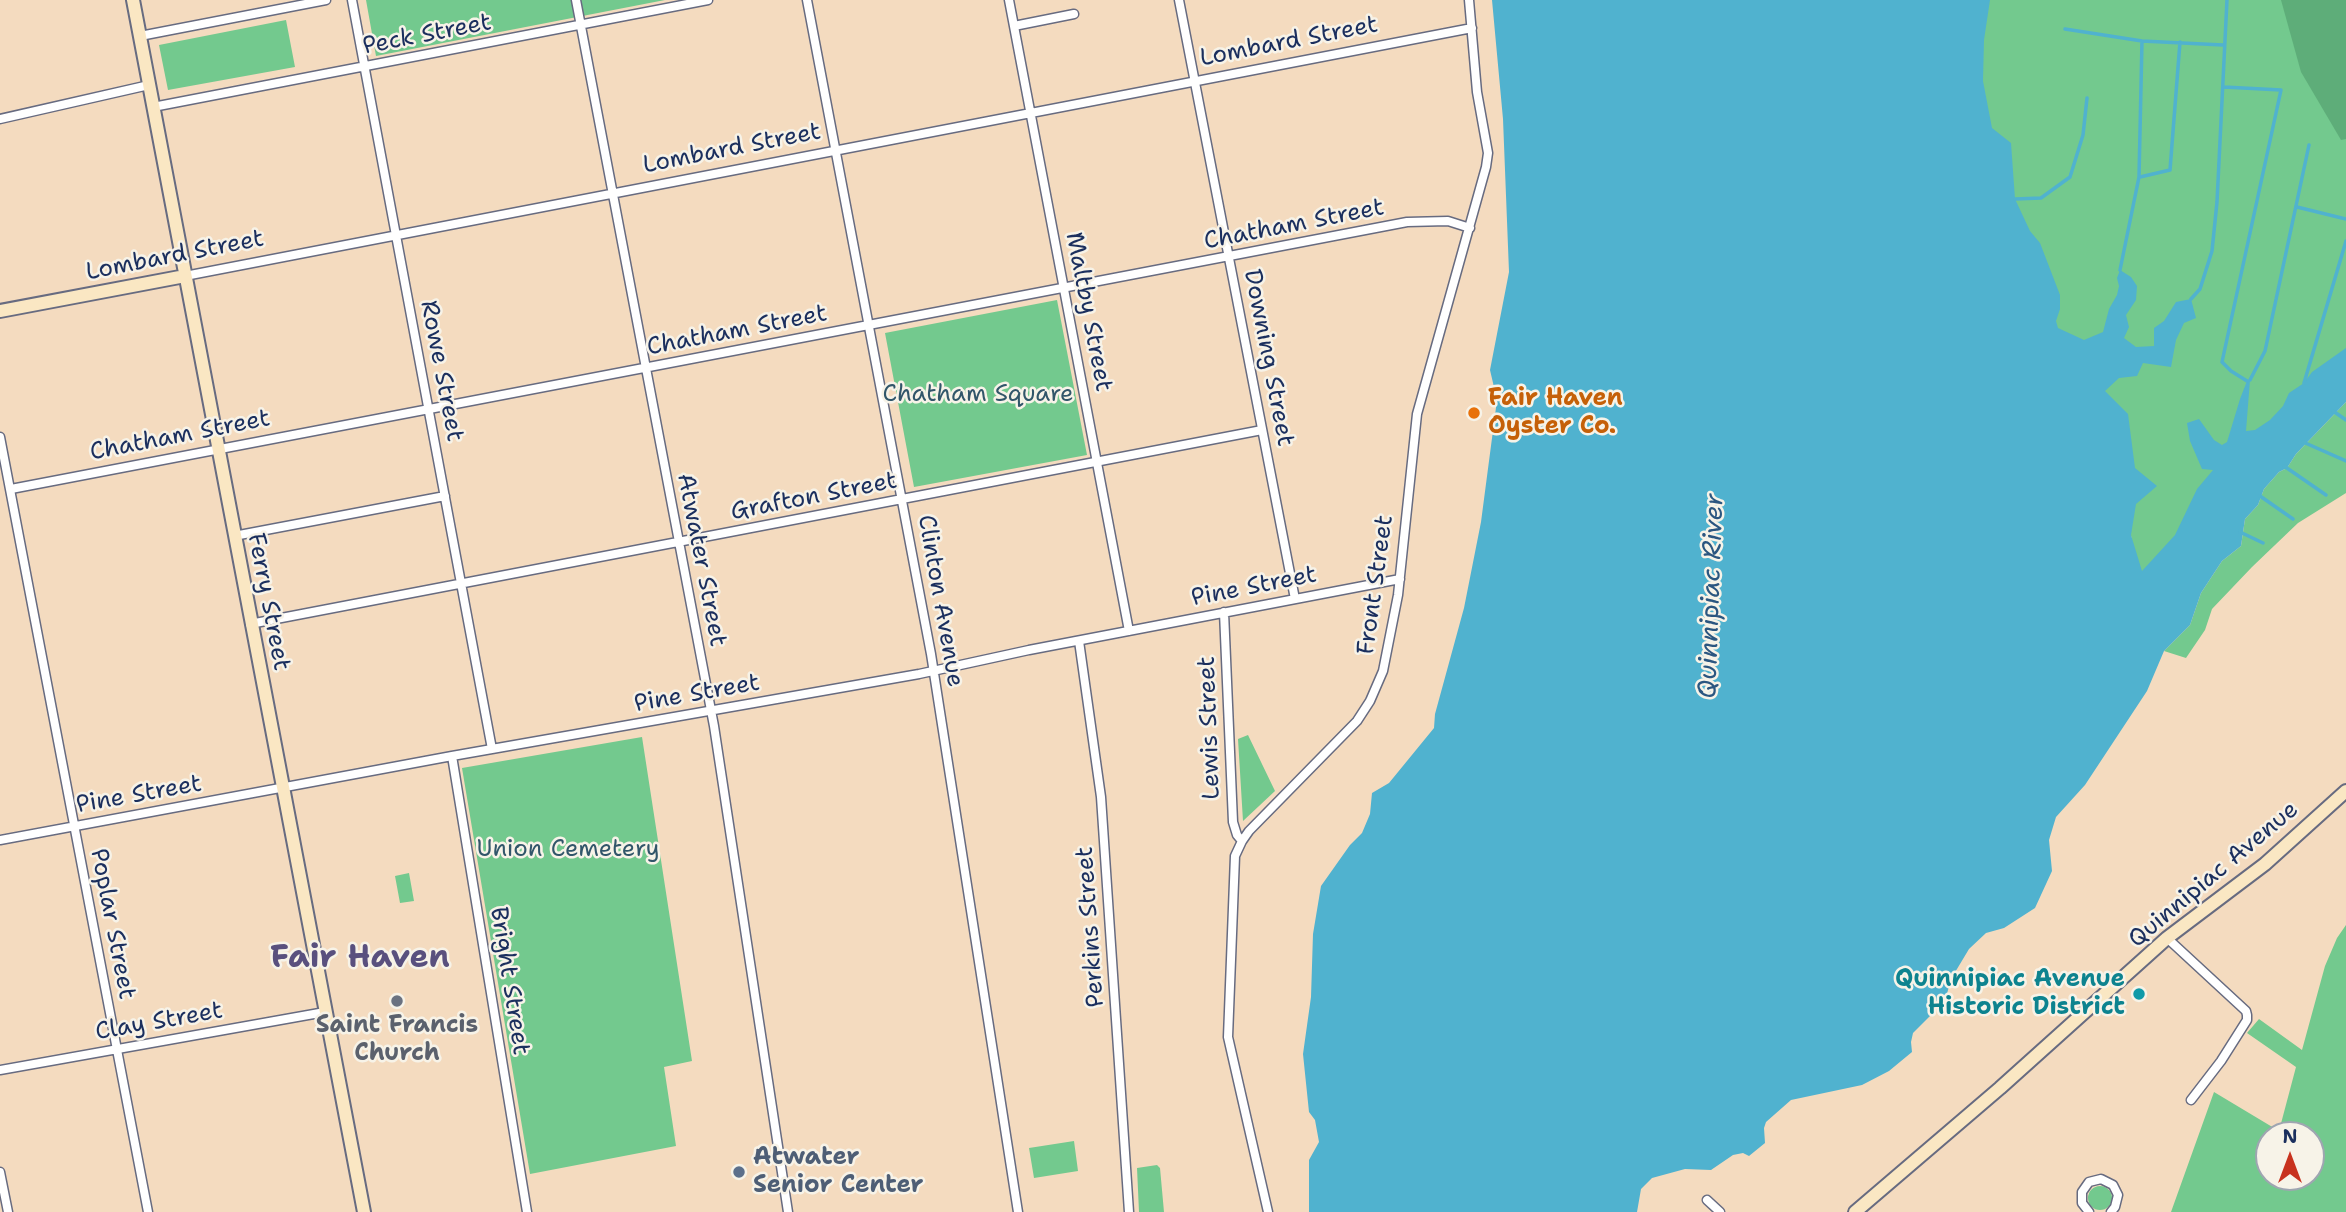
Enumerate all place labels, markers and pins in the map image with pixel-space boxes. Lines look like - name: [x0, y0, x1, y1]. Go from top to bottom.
- place label: Fair Haven Oyster Co.: [1488, 385, 1623, 441]
- marker: Fair Haven Oyster Co.: [1466, 405, 1482, 421]
- place label: Quinnipiac Avenue Historic District: [1895, 966, 2125, 1022]
- marker: Quinnipiac Avenue Historic District: [2131, 986, 2147, 1002]
- marker: Saint Francis Church: [389, 993, 405, 1009]
- place label: Saint Francis Church: [316, 1012, 478, 1068]
- place label: Atwater Senior Center: [753, 1144, 923, 1200]
- marker: Atwater Senior Center: [731, 1164, 747, 1180]

